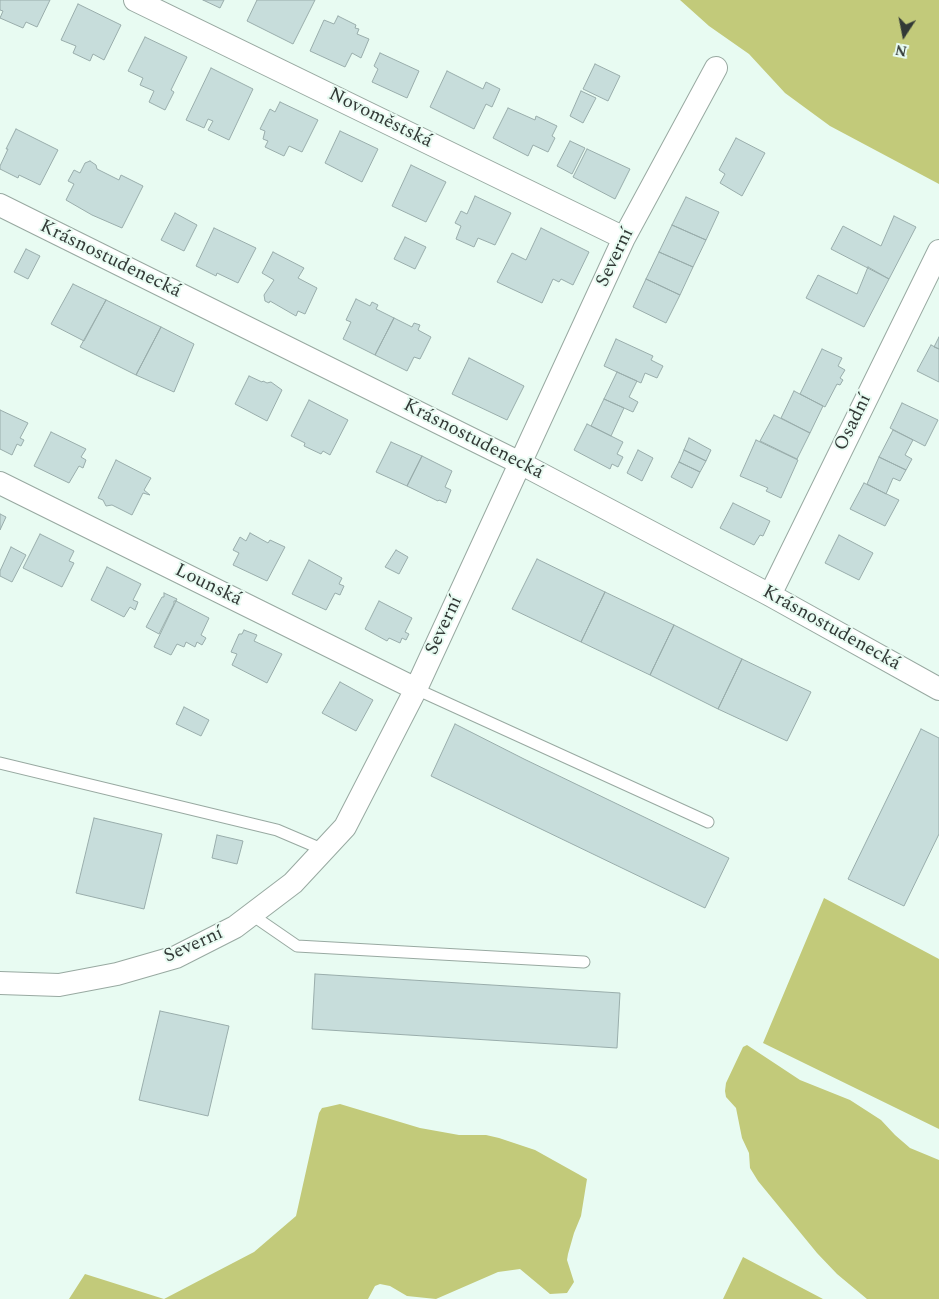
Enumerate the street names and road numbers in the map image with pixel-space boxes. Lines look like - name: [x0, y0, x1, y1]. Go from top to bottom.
- street label: Novoměstská: [324, 84, 436, 154]
- street label: Krásnostudenecká: [36, 216, 184, 304]
- street label: Severní: [592, 225, 640, 291]
- street label: Osadní: [831, 391, 877, 455]
- street label: Krásnostudenecká: [399, 395, 547, 485]
- street label: Lounská: [171, 560, 245, 612]
- street label: Krásnostudenecká: [758, 582, 904, 676]
- street label: Severní: [421, 593, 469, 659]
- street label: Severní: [161, 923, 227, 969]

